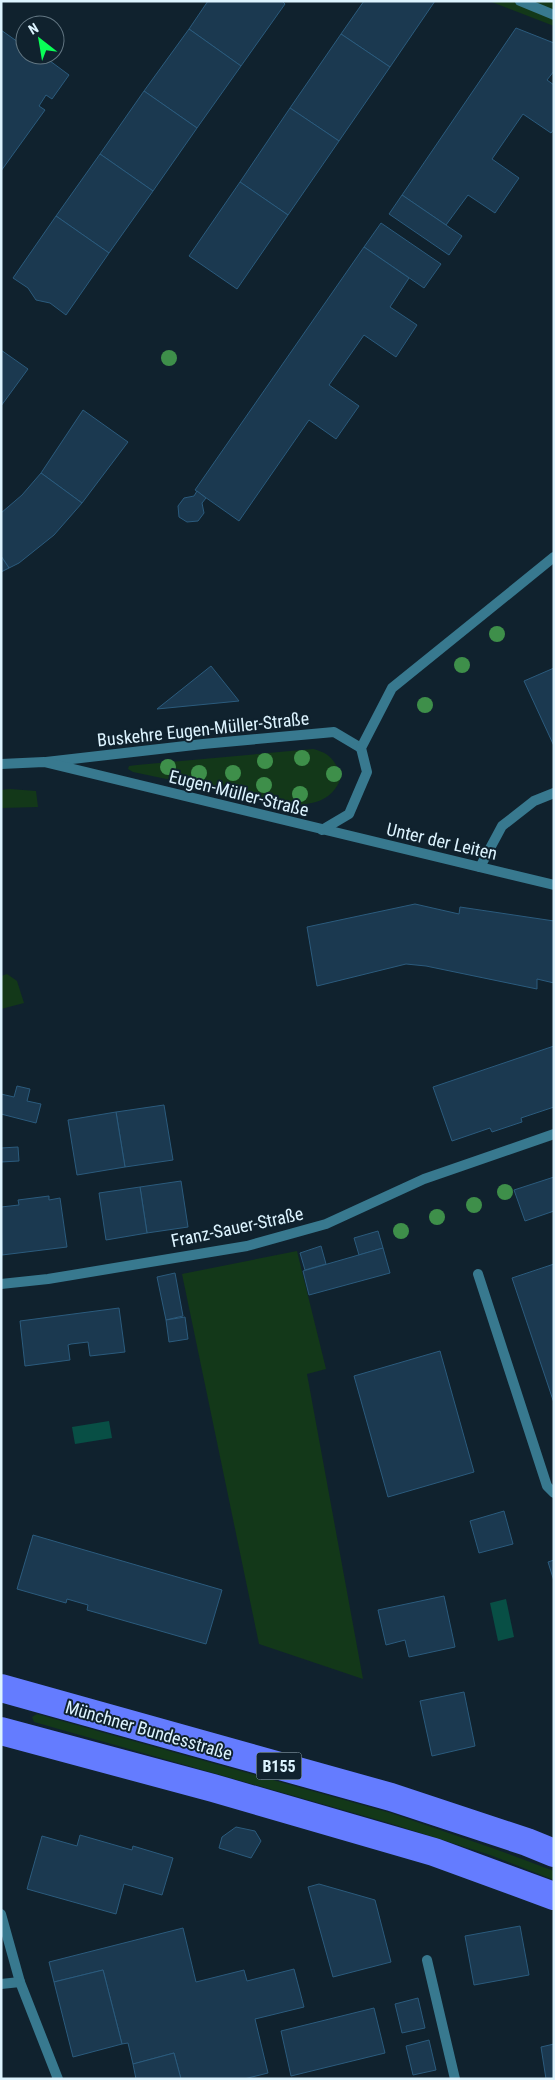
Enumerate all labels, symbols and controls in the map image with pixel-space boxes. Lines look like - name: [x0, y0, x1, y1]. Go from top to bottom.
- north arrow: [15, 15, 65, 65]
- text: N: [26, 20, 41, 38]
- street label: Buskehre Eugen-Müller-Straße: [96, 707, 310, 751]
- street label: Eugen-Müller-Straße: [167, 765, 311, 821]
- street label: Unter der Leiten: [385, 818, 499, 864]
- street label: Franz-Sauer-Straße: [169, 1203, 305, 1251]
- street label: Münchner Bundesstraße: [63, 1696, 235, 1764]
- road number: B155: [256, 1752, 302, 1780]

